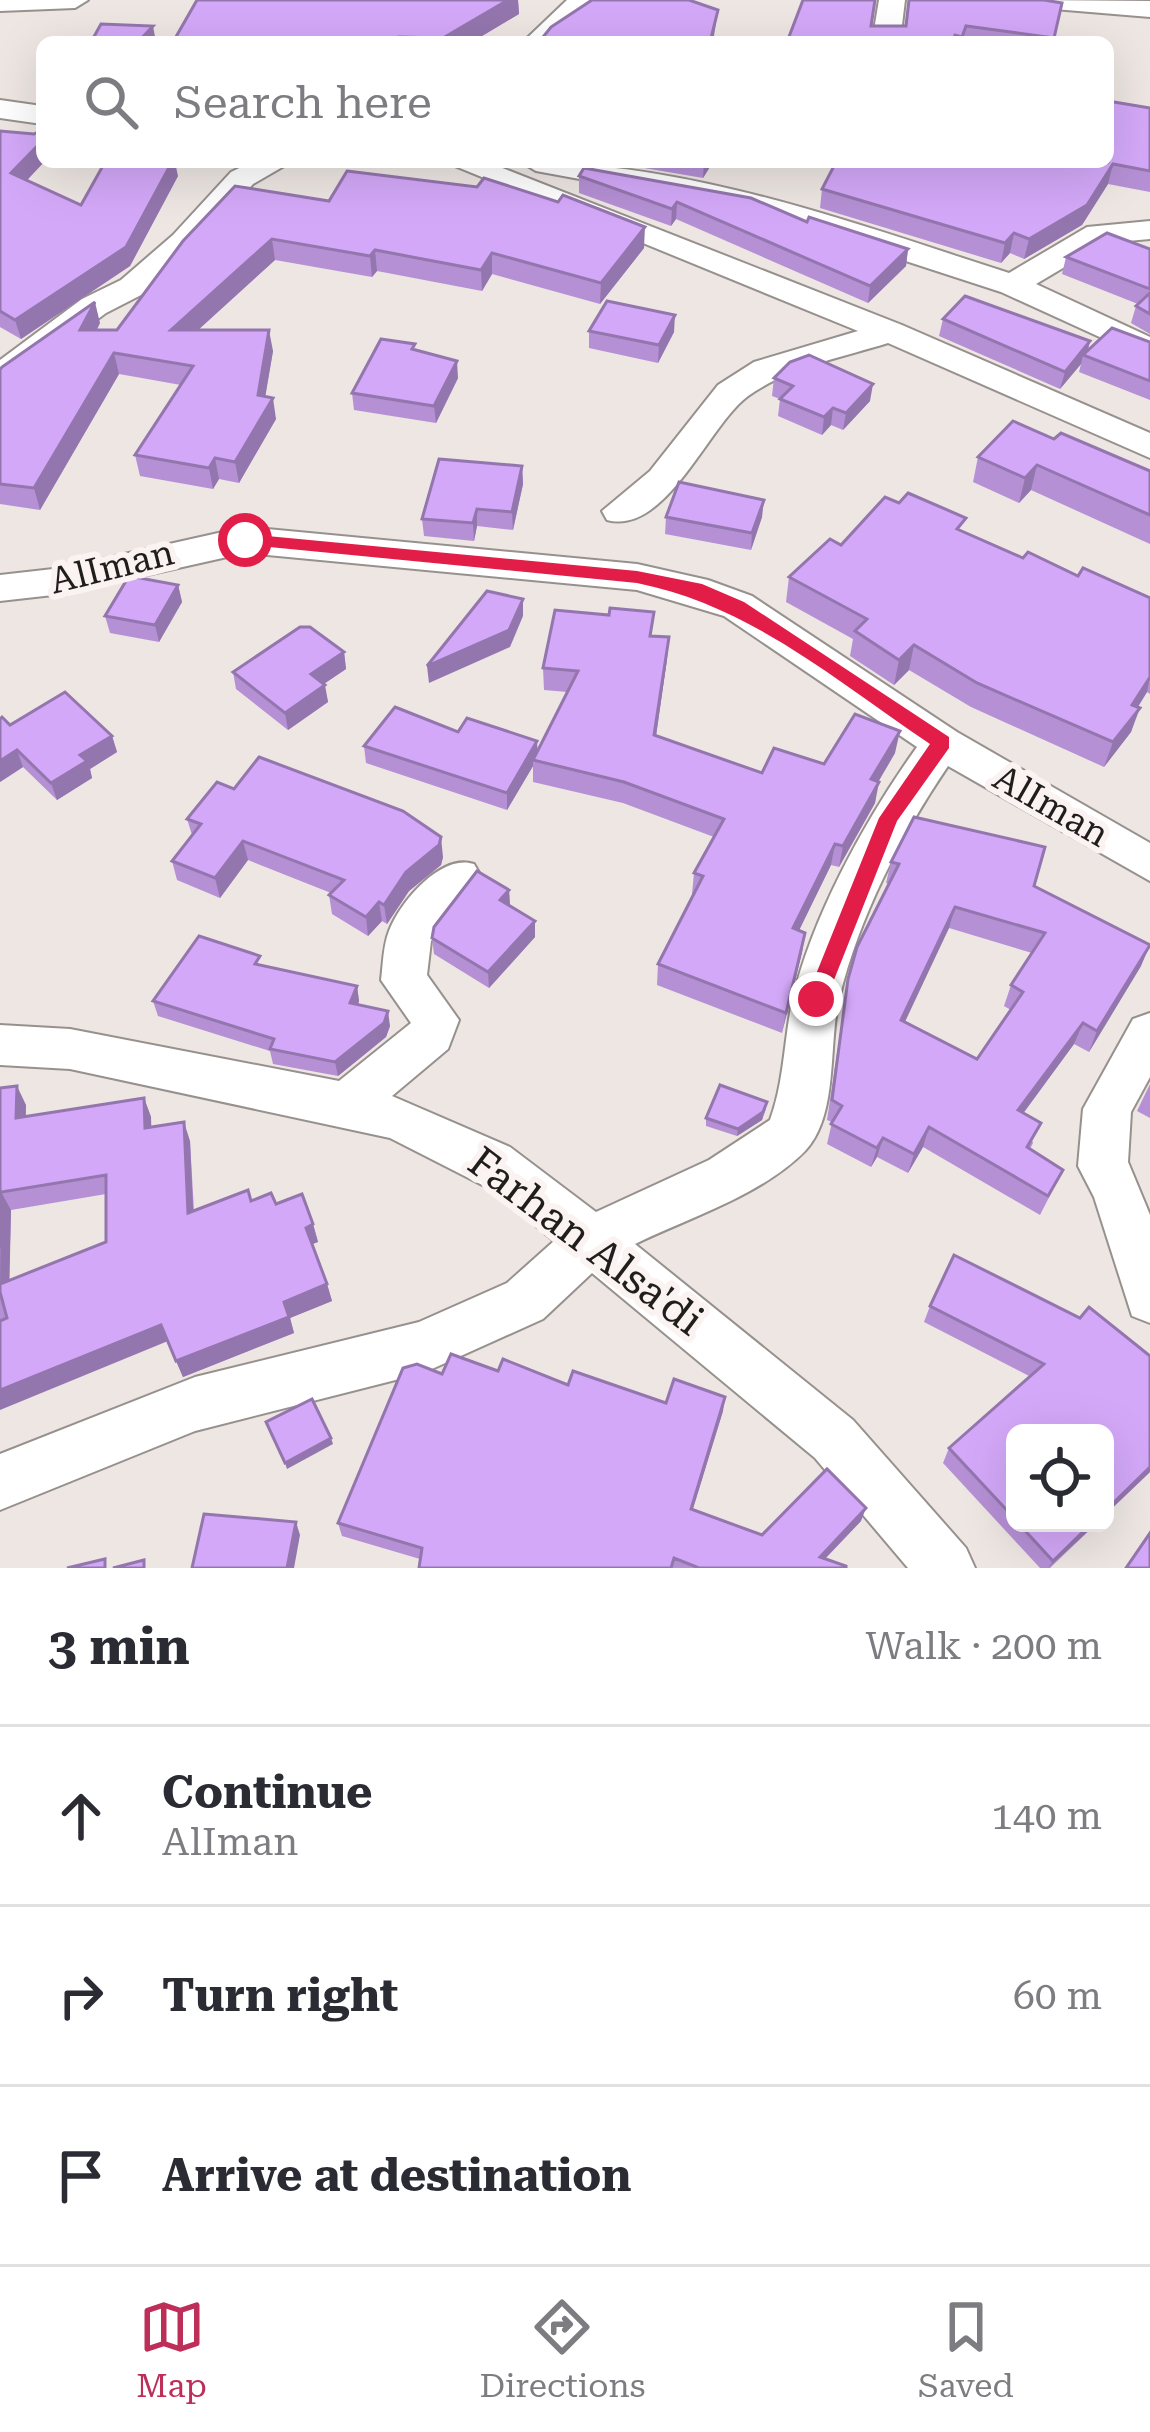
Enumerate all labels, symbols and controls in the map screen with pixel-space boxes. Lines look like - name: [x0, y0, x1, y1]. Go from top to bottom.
- search box: [36, 36, 1114, 168]
- icon: search: [78, 69, 144, 135]
- text: Search here: [174, 76, 432, 129]
- route start: [218, 513, 272, 567]
- street label: AlIman: [46, 531, 178, 603]
- street label: AlIman: [986, 756, 1116, 856]
- route end: [789, 972, 843, 1026]
- street label: Farhan Alsa'di: [459, 1137, 713, 1345]
- map controls: [1006, 1424, 1114, 1532]
- button: locate: [1006, 1424, 1114, 1532]
- text: 3 min: [48, 1617, 190, 1676]
- text: Walk · 200 m: [866, 1623, 1102, 1669]
- text: Continue: [162, 1766, 373, 1819]
- icon: ahead: [48, 1783, 114, 1849]
- text: 140 m: [991, 1793, 1102, 1839]
- text: AlIman: [162, 1819, 298, 1865]
- icon: right: [48, 1963, 114, 2029]
- text: Turn right: [162, 1969, 398, 2022]
- text: 60 m: [1013, 1973, 1102, 2019]
- icon: arrive: [48, 2143, 114, 2209]
- text: Arrive at destination: [162, 2149, 631, 2202]
- tab: Map: [136, 2294, 207, 2405]
- tab: Directions: [479, 2294, 645, 2405]
- tab: Saved: [918, 2294, 1014, 2405]

